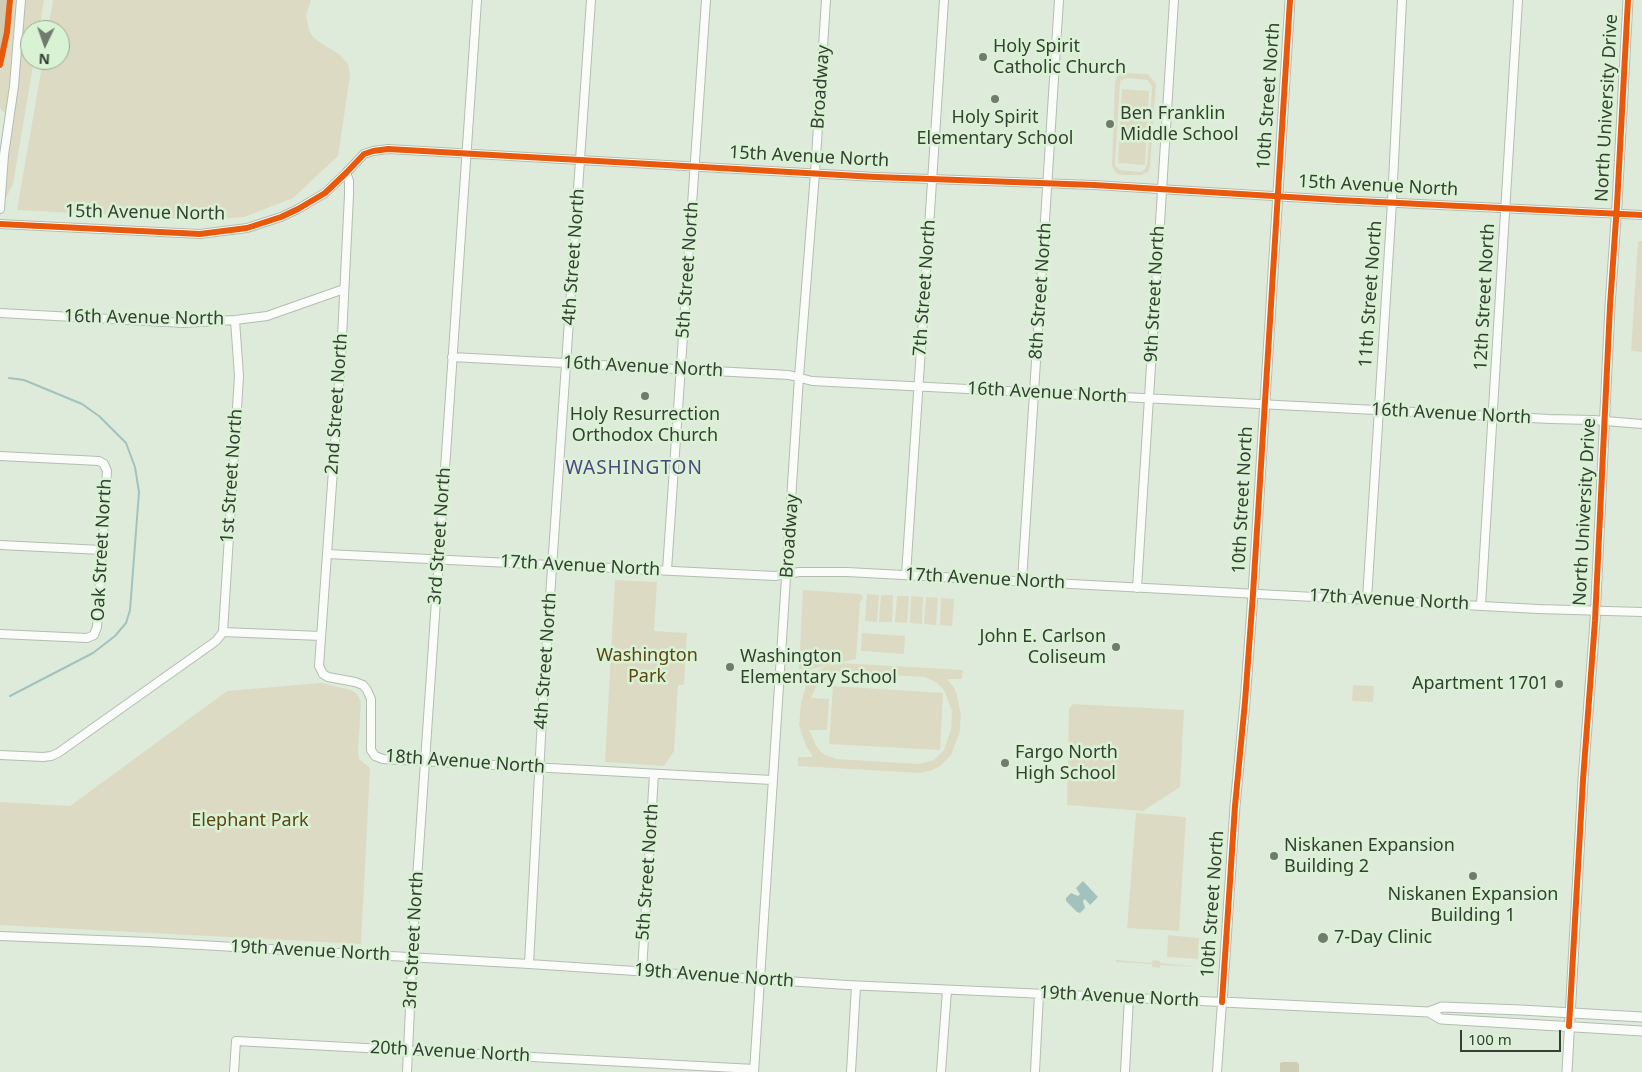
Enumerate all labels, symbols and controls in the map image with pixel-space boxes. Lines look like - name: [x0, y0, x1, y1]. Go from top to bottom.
- street label: North University Drive: [1591, 14, 1623, 202]
- north arrow: [20, 20, 70, 70]
- street label: 10th Street North: [1253, 22, 1285, 170]
- place label: Holy Spirit Catholic Church: [993, 36, 1126, 78]
- street label: Broadway: [807, 44, 835, 130]
- text: N: [38, 50, 50, 69]
- marker: Holy Spirit Catholic Church: [977, 51, 989, 63]
- marker: Holy Spirit Elementary School: [989, 93, 1001, 105]
- place label: Ben Franklin Middle School: [1120, 103, 1239, 146]
- place label: Holy Spirit Elementary School: [917, 107, 1073, 150]
- marker: Ben Franklin Middle School: [1104, 118, 1116, 130]
- street label: 15th Avenue North: [728, 142, 890, 172]
- street label: 15th Avenue North: [1297, 171, 1459, 201]
- street label: 4th Street North: [558, 188, 590, 326]
- street label: 15th Avenue North: [65, 201, 225, 225]
- street label: 5th Street North: [672, 201, 704, 339]
- street label: 7th Street North: [909, 219, 941, 357]
- street label: 11th Street North: [1355, 220, 1387, 368]
- street label: 8th Street North: [1025, 222, 1057, 360]
- street label: 12th Street North: [1470, 223, 1500, 371]
- street label: 9th Street North: [1141, 225, 1169, 363]
- street label: 16th Avenue North: [64, 306, 224, 330]
- street label: 2nd Street North: [321, 333, 353, 475]
- street label: 16th Avenue North: [562, 352, 724, 382]
- street label: 16th Avenue North: [966, 378, 1128, 408]
- marker: Holy Resurrection Orthodox Church: [639, 390, 651, 402]
- street label: 16th Avenue North: [1370, 399, 1532, 429]
- place label: Holy Resurrection Orthodox Church: [570, 404, 720, 446]
- street label: 1st Street North: [217, 408, 247, 544]
- street label: North University Drive: [1569, 418, 1601, 606]
- street label: 10th Street North: [1228, 426, 1258, 574]
- district label: WASHINGTON: [564, 458, 704, 480]
- street label: 3rd Street North: [424, 467, 456, 605]
- street label: Oak Street North: [87, 478, 117, 622]
- street label: Broadway: [776, 493, 804, 579]
- street label: 17th Avenue North: [499, 551, 661, 581]
- street label: 17th Avenue North: [904, 564, 1066, 594]
- street label: 17th Avenue North: [1308, 585, 1470, 615]
- street label: 4th Street North: [530, 592, 562, 730]
- place label: John E. Carlson Coliseum: [980, 626, 1106, 669]
- marker: John E. Carlson Coliseum: [1110, 641, 1122, 653]
- park label: Washington Park: [596, 645, 698, 688]
- place label: Washington Elementary School: [740, 646, 897, 689]
- marker: Washington Elementary School: [724, 661, 736, 673]
- place label: Apartment 1701: [1412, 673, 1549, 695]
- marker: Apartment 1701: [1553, 678, 1565, 690]
- place label: Fargo North High School: [1015, 742, 1118, 784]
- street label: 18th Avenue North: [384, 746, 546, 778]
- marker: Fargo North High School: [999, 757, 1011, 769]
- street label: 5th Street North: [632, 803, 664, 941]
- park label: Elephant Park: [191, 810, 309, 832]
- street label: 10th Street North: [1197, 830, 1229, 978]
- place label: Niskanen Expansion Building 2: [1284, 835, 1455, 878]
- marker: Niskanen Expansion Building 2: [1268, 850, 1280, 862]
- marker: Niskanen Expansion Building 1: [1467, 870, 1479, 882]
- street label: 3rd Street North: [400, 871, 428, 1009]
- place label: Niskanen Expansion Building 1: [1388, 884, 1558, 926]
- place label: 7-Day Clinic: [1334, 927, 1432, 949]
- marker: 7-Day Clinic: [1316, 931, 1330, 945]
- street label: 19th Avenue North: [229, 936, 391, 966]
- street label: 19th Avenue North: [633, 960, 795, 992]
- street label: 19th Avenue North: [1038, 982, 1200, 1012]
- scale bar: [1462, 1020, 1563, 1052]
- text: 100 m: [1468, 1029, 1512, 1049]
- street label: 20th Avenue North: [369, 1037, 531, 1067]

